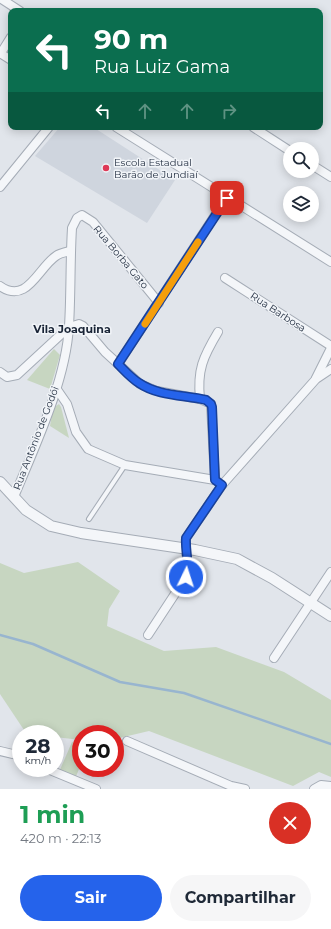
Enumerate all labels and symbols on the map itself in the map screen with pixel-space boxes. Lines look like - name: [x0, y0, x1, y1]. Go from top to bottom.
- place label: Escola Estadual Barão de Jundiaí: [114, 156, 199, 181]
- marker: Escola Estadual Barão de Jundiaí: [101, 163, 111, 173]
- pin: [210, 181, 244, 215]
- street label: Rua Borba Gato: [91, 222, 151, 292]
- street label: Rua Barbosa: [248, 289, 308, 335]
- district label: Vila Joaquina: [32, 322, 111, 336]
- street label: Rua Antônio de Godói: [10, 384, 62, 492]
- position arrow: [165, 556, 207, 598]
- speed limit sign: 30: [72, 725, 124, 777]

